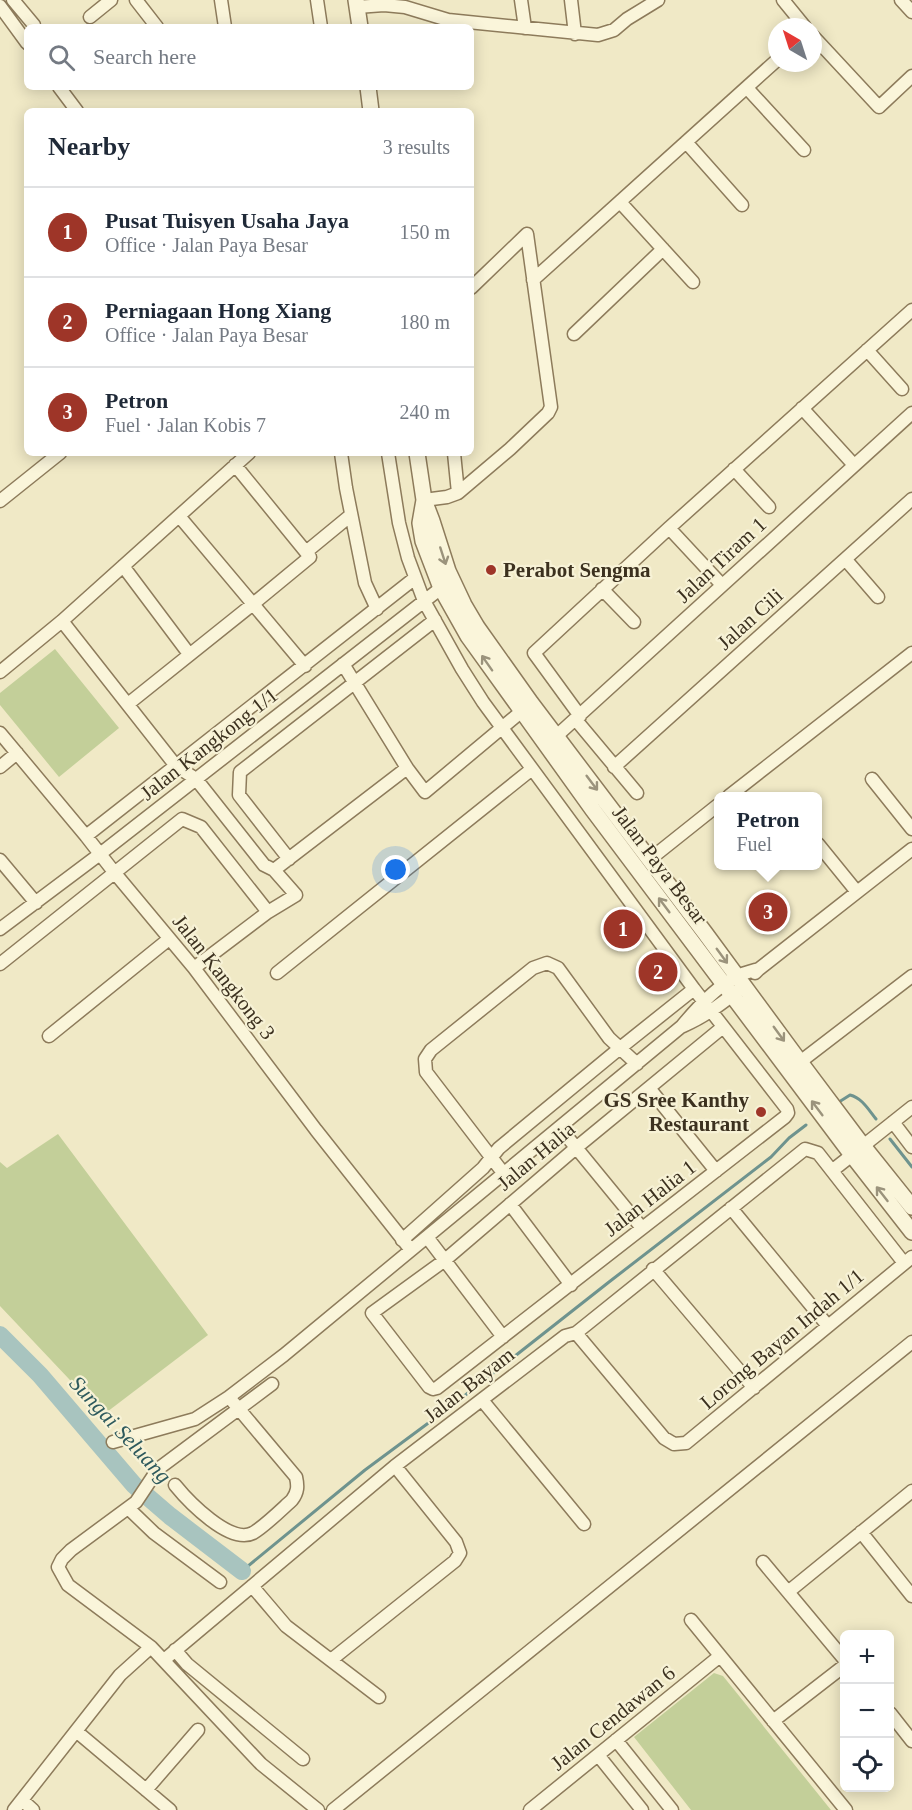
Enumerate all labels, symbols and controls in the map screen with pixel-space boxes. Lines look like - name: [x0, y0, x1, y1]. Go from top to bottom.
- north arrow: [768, 18, 822, 72]
- search box: [24, 24, 474, 90]
- icon: search: [45, 41, 78, 74]
- text: Search here: [93, 44, 196, 69]
- text: Nearby: [48, 132, 130, 161]
- text: 3 results: [383, 136, 450, 158]
- text: Pusat Tuisyen Usaha Jaya: [105, 208, 349, 233]
- text: 1: [63, 221, 73, 243]
- text: 150 m: [399, 221, 450, 243]
- text: Office · Jalan Paya Besar: [105, 234, 308, 256]
- text: Perniagaan Hong Xiang: [105, 298, 331, 323]
- text: 2: [63, 311, 73, 333]
- text: 180 m: [399, 311, 450, 333]
- text: Office · Jalan Paya Besar: [105, 324, 308, 346]
- text: Petron: [105, 388, 168, 413]
- text: 3: [63, 401, 73, 423]
- text: 240 m: [399, 401, 450, 423]
- text: Fuel · Jalan Kobis 7: [105, 414, 266, 436]
- street label: Jalan Tiram 1: [671, 512, 771, 608]
- one-way arrow: [438, 546, 449, 565]
- place label: Perabot Sengma: [503, 558, 651, 582]
- marker: Perabot Sengma: [484, 563, 498, 577]
- street label: Jalan Cili: [712, 583, 788, 655]
- one-way arrow: [481, 656, 493, 672]
- street label: Jalan Kangkong 1/1: [135, 683, 283, 805]
- one-way arrow: [585, 775, 598, 791]
- popup: [714, 792, 822, 870]
- street label: Jalan Paya Besar: [608, 801, 712, 929]
- text: Petron: [736, 807, 800, 832]
- text: Fuel: [736, 833, 772, 855]
- your location: [381, 855, 410, 884]
- pin: 3: [748, 890, 788, 934]
- one-way arrow: [658, 897, 671, 913]
- pin: 1: [604, 906, 642, 952]
- street label: Jalan Kangkong 3: [168, 910, 280, 1044]
- one-way arrow: [715, 947, 728, 963]
- pin: 2: [638, 950, 678, 994]
- one-way arrow: [773, 1025, 785, 1041]
- place label: GS Sree Kanthy Restaurant: [604, 1088, 749, 1136]
- one-way arrow: [810, 1101, 823, 1117]
- marker: GS Sree Kanthy Restaurant: [754, 1105, 768, 1119]
- street label: Jalan Halia: [492, 1116, 580, 1195]
- street label: Jalan Halia 1: [599, 1155, 701, 1241]
- one-way arrow: [875, 1186, 888, 1202]
- street label: Lorong Bayan Indah 1/1: [695, 1264, 869, 1414]
- street label: Jalan Bayam: [419, 1342, 519, 1428]
- water label: Sungai Seluang: [65, 1371, 177, 1488]
- map controls: [840, 1630, 894, 1792]
- button: +: [840, 1630, 894, 1684]
- street label: Jalan Cendawan 6: [546, 1661, 680, 1775]
- button: −: [840, 1684, 894, 1738]
- button: locate: [840, 1738, 894, 1792]

